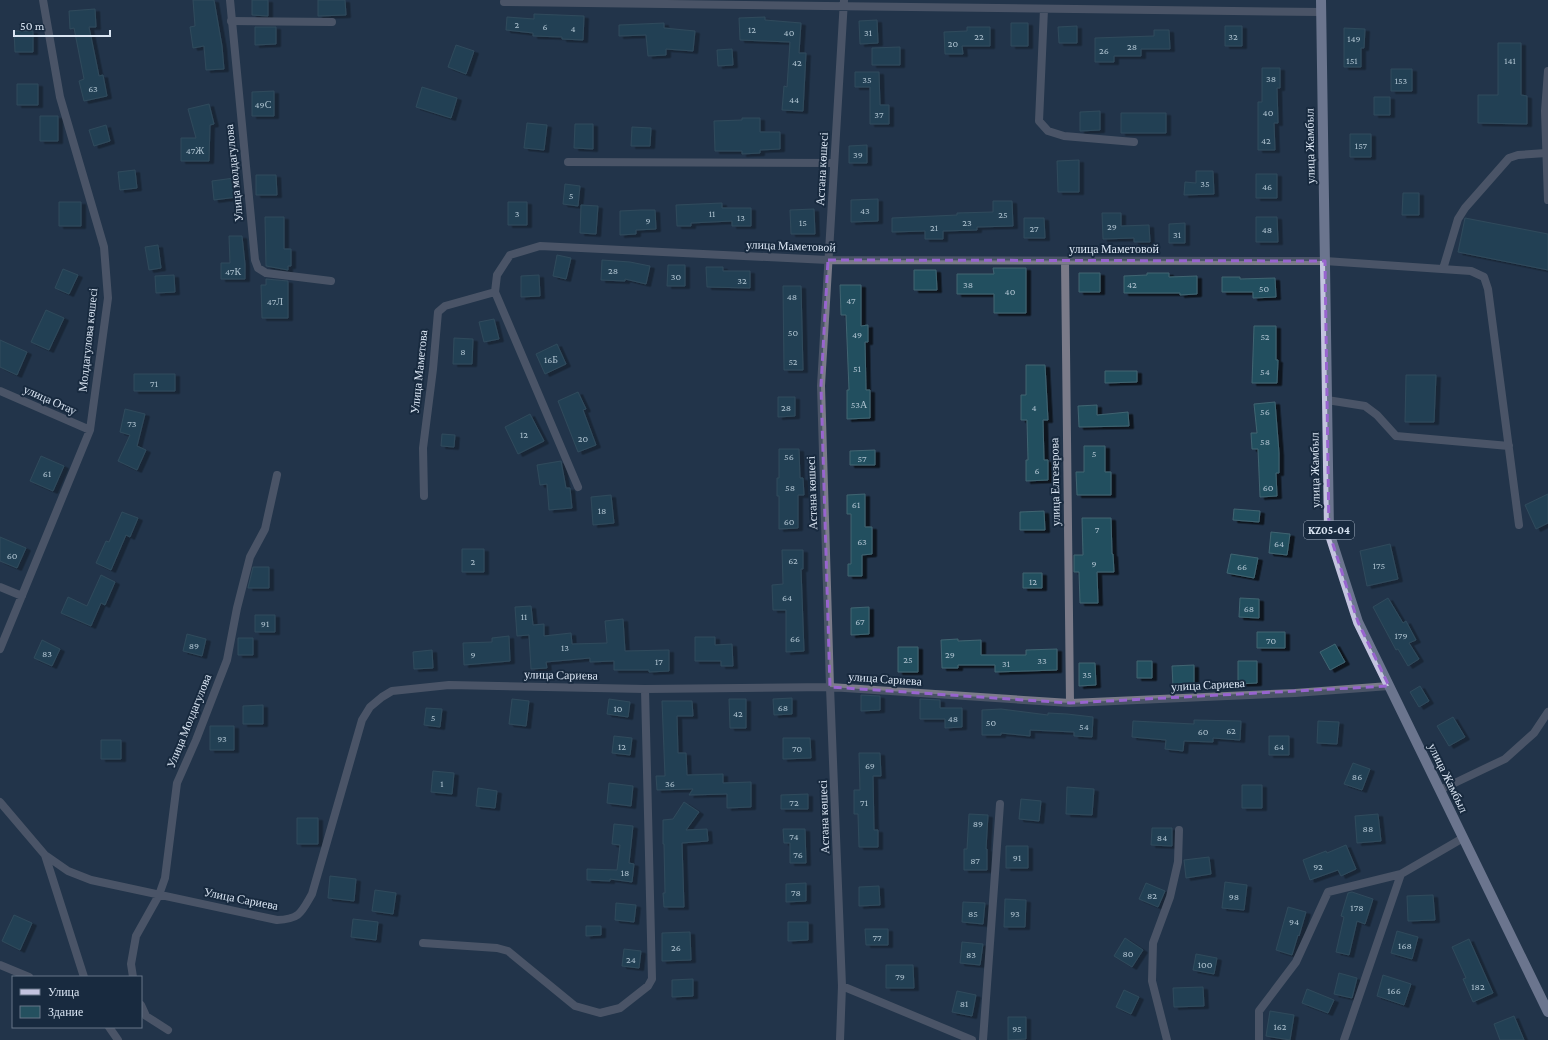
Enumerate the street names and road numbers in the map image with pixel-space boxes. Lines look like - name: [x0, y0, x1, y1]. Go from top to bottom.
- street label: улица Жамбыл: [1302, 108, 1318, 184]
- street label: Улица молдагулова: [222, 123, 246, 222]
- street label: Астана көшесі: [813, 131, 831, 206]
- street label: улица Маметовой: [746, 237, 837, 255]
- street label: улица Маметовой: [1069, 242, 1160, 256]
- street label: Молдагулова көшесі: [76, 287, 100, 393]
- street label: Улица Маметова: [408, 329, 430, 415]
- street label: улица Отау: [21, 382, 79, 418]
- street label: улица Жамбыл: [1307, 432, 1323, 508]
- street label: улица Елгезерова: [1047, 437, 1063, 526]
- street label: Астана көшесі: [804, 455, 820, 530]
- road number: KZ05-04: [1304, 521, 1354, 539]
- street label: улица Сариева: [524, 667, 599, 683]
- street label: улица Сариева: [848, 669, 923, 689]
- street label: Улица Молдагулова: [164, 671, 215, 770]
- street label: улица Сариева: [1171, 676, 1246, 694]
- street label: улица Жамбыл: [1425, 741, 1471, 815]
- street label: Астана көшесі: [816, 779, 832, 854]
- street label: Улица Сариева: [203, 885, 280, 913]

